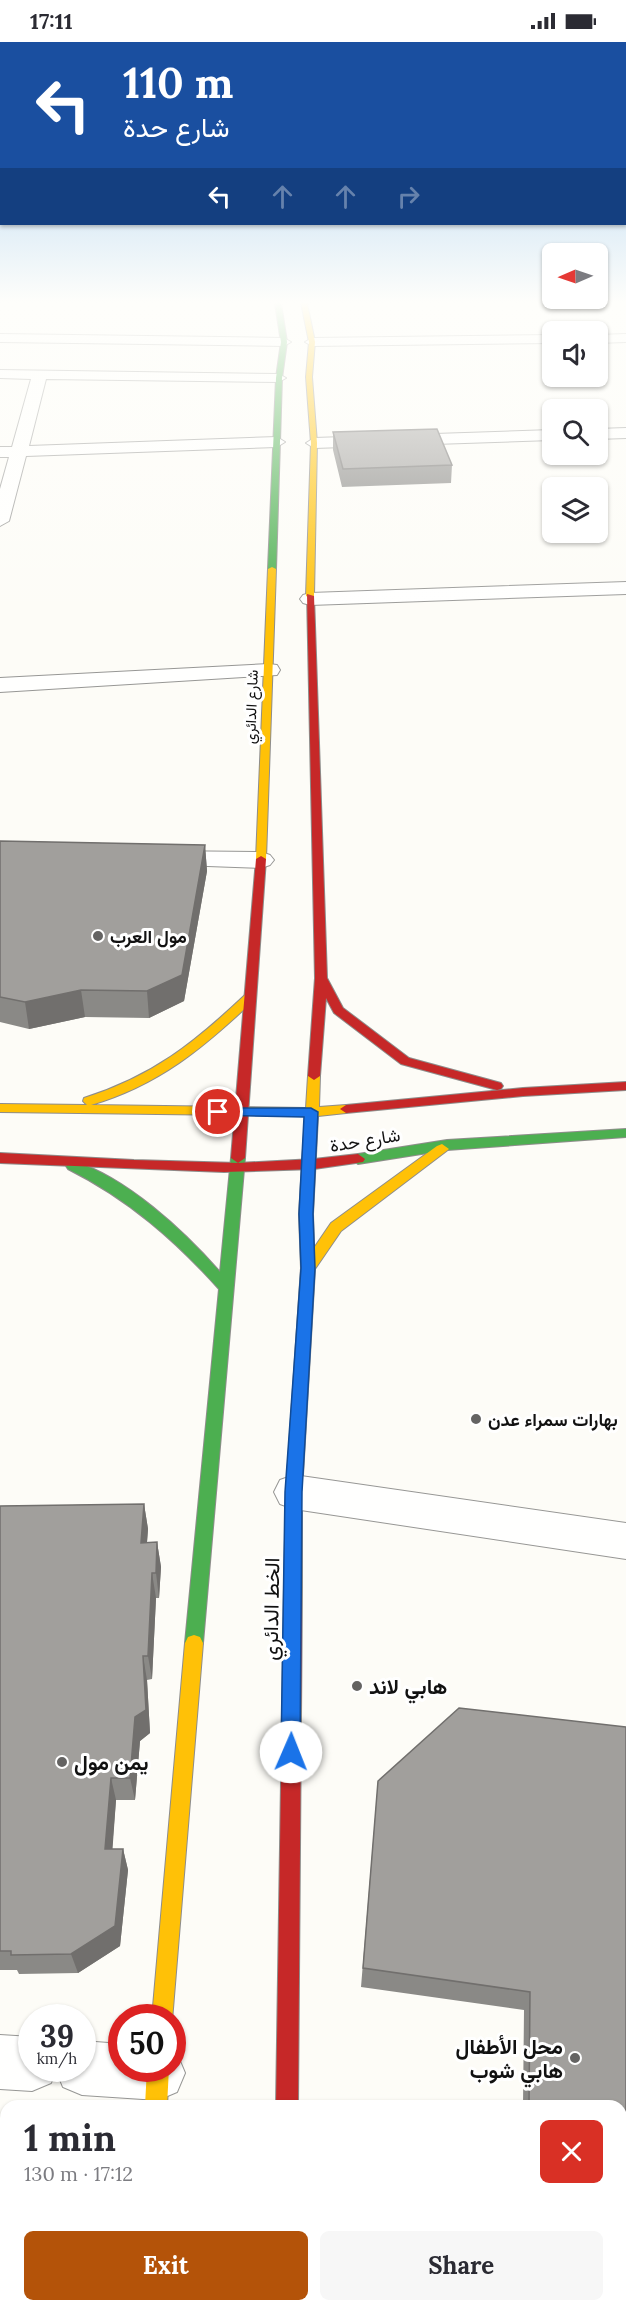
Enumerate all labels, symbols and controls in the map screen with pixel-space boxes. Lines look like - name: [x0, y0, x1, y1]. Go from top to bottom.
- text: 17:11: [30, 7, 73, 35]
- text: 110 m: [123, 56, 234, 110]
- icon: left: [24, 66, 102, 144]
- text: شارع حدة: [123, 110, 229, 144]
- icon: left: [203, 180, 236, 213]
- icon: ahead: [266, 180, 299, 213]
- icon: ahead: [329, 180, 362, 213]
- icon: right: [392, 180, 425, 213]
- north arrow: [542, 243, 608, 309]
- map controls: [542, 243, 608, 543]
- button: sound: [542, 321, 608, 387]
- button: search: [542, 399, 608, 465]
- button: layers: [542, 477, 608, 543]
- street label: شارع الدائري: [240, 669, 266, 745]
- place label: مول العرب: [110, 925, 187, 948]
- marker: مول العرب: [91, 929, 105, 943]
- pin: [192, 1086, 243, 1137]
- icon: arrive: [201, 1095, 234, 1128]
- street label: شارع حدة: [328, 1123, 402, 1158]
- place label: بهارات سمراء عدن: [488, 1408, 618, 1431]
- marker: بهارات سمراء عدن: [469, 1412, 483, 1426]
- street label: الخط الدائري: [257, 1557, 289, 1661]
- place label: هابي لاند: [369, 1673, 447, 1704]
- marker: هابي لاند: [350, 1679, 364, 1693]
- position arrow: [259, 1720, 323, 1784]
- place label: يمن مول: [74, 1749, 148, 1776]
- marker: يمن مول: [55, 1755, 69, 1769]
- speed limit sign: 50: [108, 2004, 186, 2082]
- text: 39: [40, 2017, 74, 2055]
- place label: محل الأطفال هابي شوب: [456, 2033, 563, 2088]
- text: km/h: [37, 2049, 77, 2068]
- marker: محل الأطفال هابي شوب: [568, 2051, 582, 2065]
- text: 1 min: [24, 2115, 116, 2161]
- button: close: [540, 2120, 603, 2183]
- text: 130 m · 17:12: [24, 2161, 133, 2186]
- button: Exit: [24, 2231, 308, 2300]
- button: Share: [320, 2231, 603, 2300]

